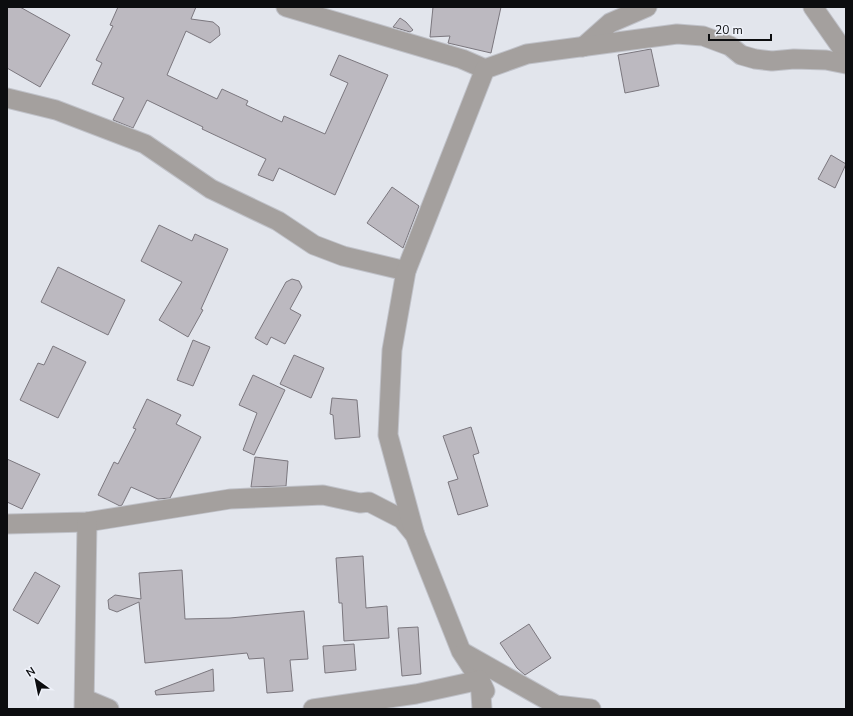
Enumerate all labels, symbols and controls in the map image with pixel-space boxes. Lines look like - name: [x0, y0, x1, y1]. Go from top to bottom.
- scale bar: [709, 16, 771, 42]
- text: 20 m: [715, 22, 743, 38]
- north arrow: [16, 660, 56, 700]
- text: N: [23, 664, 38, 681]

